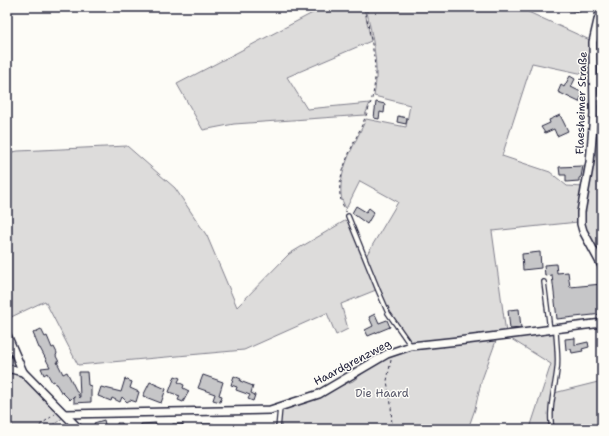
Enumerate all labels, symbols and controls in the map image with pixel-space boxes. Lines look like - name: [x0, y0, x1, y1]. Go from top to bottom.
- street label: Flaesheimer Straße: [572, 51, 591, 155]
- street label: Haardgrenzweg: [311, 336, 394, 389]
- park label: Die Haard: [355, 386, 409, 401]

